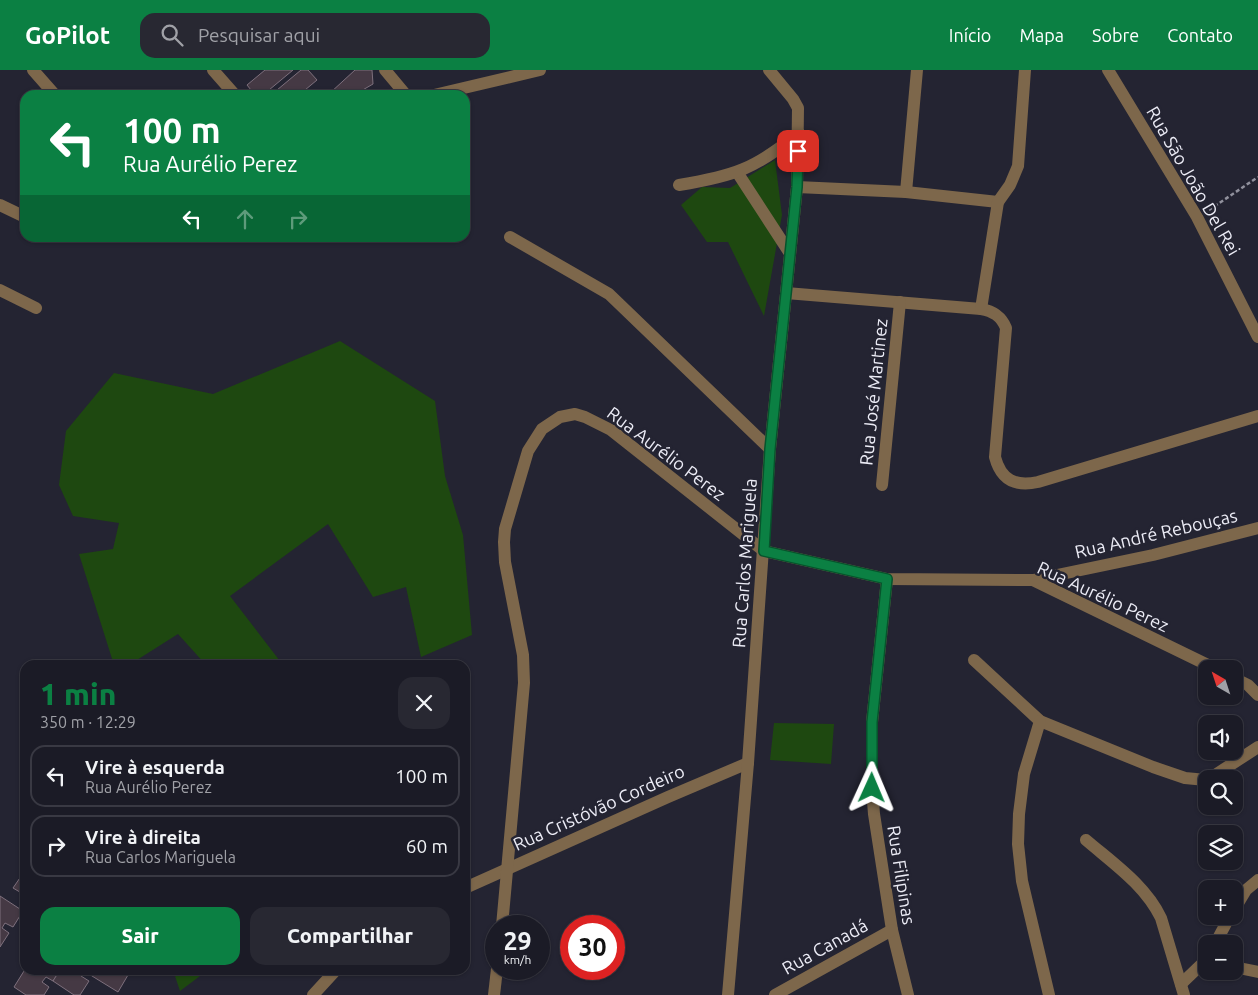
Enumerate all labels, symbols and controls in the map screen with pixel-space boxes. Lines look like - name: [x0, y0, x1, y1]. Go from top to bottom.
- search box: [140, 13, 490, 58]
- icon: search: [158, 21, 186, 49]
- text: GoPilot: [25, 22, 110, 49]
- text: Pesquisar aqui: [198, 24, 320, 46]
- text: Início: [949, 25, 991, 45]
- text: Mapa: [1019, 25, 1064, 45]
- text: Sobre: [1092, 25, 1139, 45]
- text: Contato: [1167, 25, 1233, 45]
- street label: Rua São João Del Rei: [1143, 103, 1245, 258]
- icon: left: [40, 110, 105, 175]
- text: 100 m: [123, 110, 221, 150]
- pin: [777, 130, 819, 172]
- icon: arrive: [784, 137, 812, 165]
- text: Rua Aurélio Perez: [123, 151, 297, 176]
- icon: left: [178, 205, 206, 233]
- icon: ahead: [231, 205, 259, 233]
- icon: right: [284, 205, 312, 233]
- street label: Rua José Martinez: [855, 317, 891, 466]
- street label: Rua Aurélio Perez: [604, 402, 730, 504]
- street label: Rua Carlos Mariguela: [728, 478, 760, 648]
- street label: Rua André Rebouças: [1073, 505, 1239, 561]
- street label: Rua Aurélio Perez: [1035, 557, 1172, 635]
- north arrow: [1198, 660, 1242, 705]
- map controls: [1198, 660, 1243, 980]
- text: 1 min: [40, 677, 116, 711]
- button: close: [398, 677, 450, 729]
- text: 350 m · 12:29: [40, 713, 136, 731]
- button: sound: [1198, 715, 1243, 760]
- text: Vire à esquerda: [85, 756, 225, 778]
- street label: Rua Cristóvão Cordeiro: [510, 760, 687, 854]
- position arrow: [845, 761, 897, 813]
- icon: left: [42, 762, 70, 790]
- text: 100 m: [395, 765, 448, 787]
- button: search: [1198, 770, 1243, 815]
- text: Rua Aurélio Perez: [85, 778, 212, 796]
- street label: Rua Filipinas: [884, 824, 920, 926]
- button: layers: [1198, 825, 1243, 870]
- text: Vire à direita: [85, 826, 201, 848]
- icon: right: [42, 832, 70, 860]
- text: 60 m: [406, 835, 448, 857]
- text: Rua Carlos Mariguela: [85, 848, 236, 866]
- button: +: [1198, 880, 1243, 925]
- button: Sair: [40, 907, 240, 965]
- button: Compartilhar: [250, 907, 450, 965]
- street label: Rua Canadá: [778, 914, 871, 978]
- speed limit sign: 30: [560, 915, 625, 980]
- text: 29: [503, 927, 532, 955]
- button: −: [1198, 935, 1243, 980]
- text: km/h: [504, 953, 531, 966]

